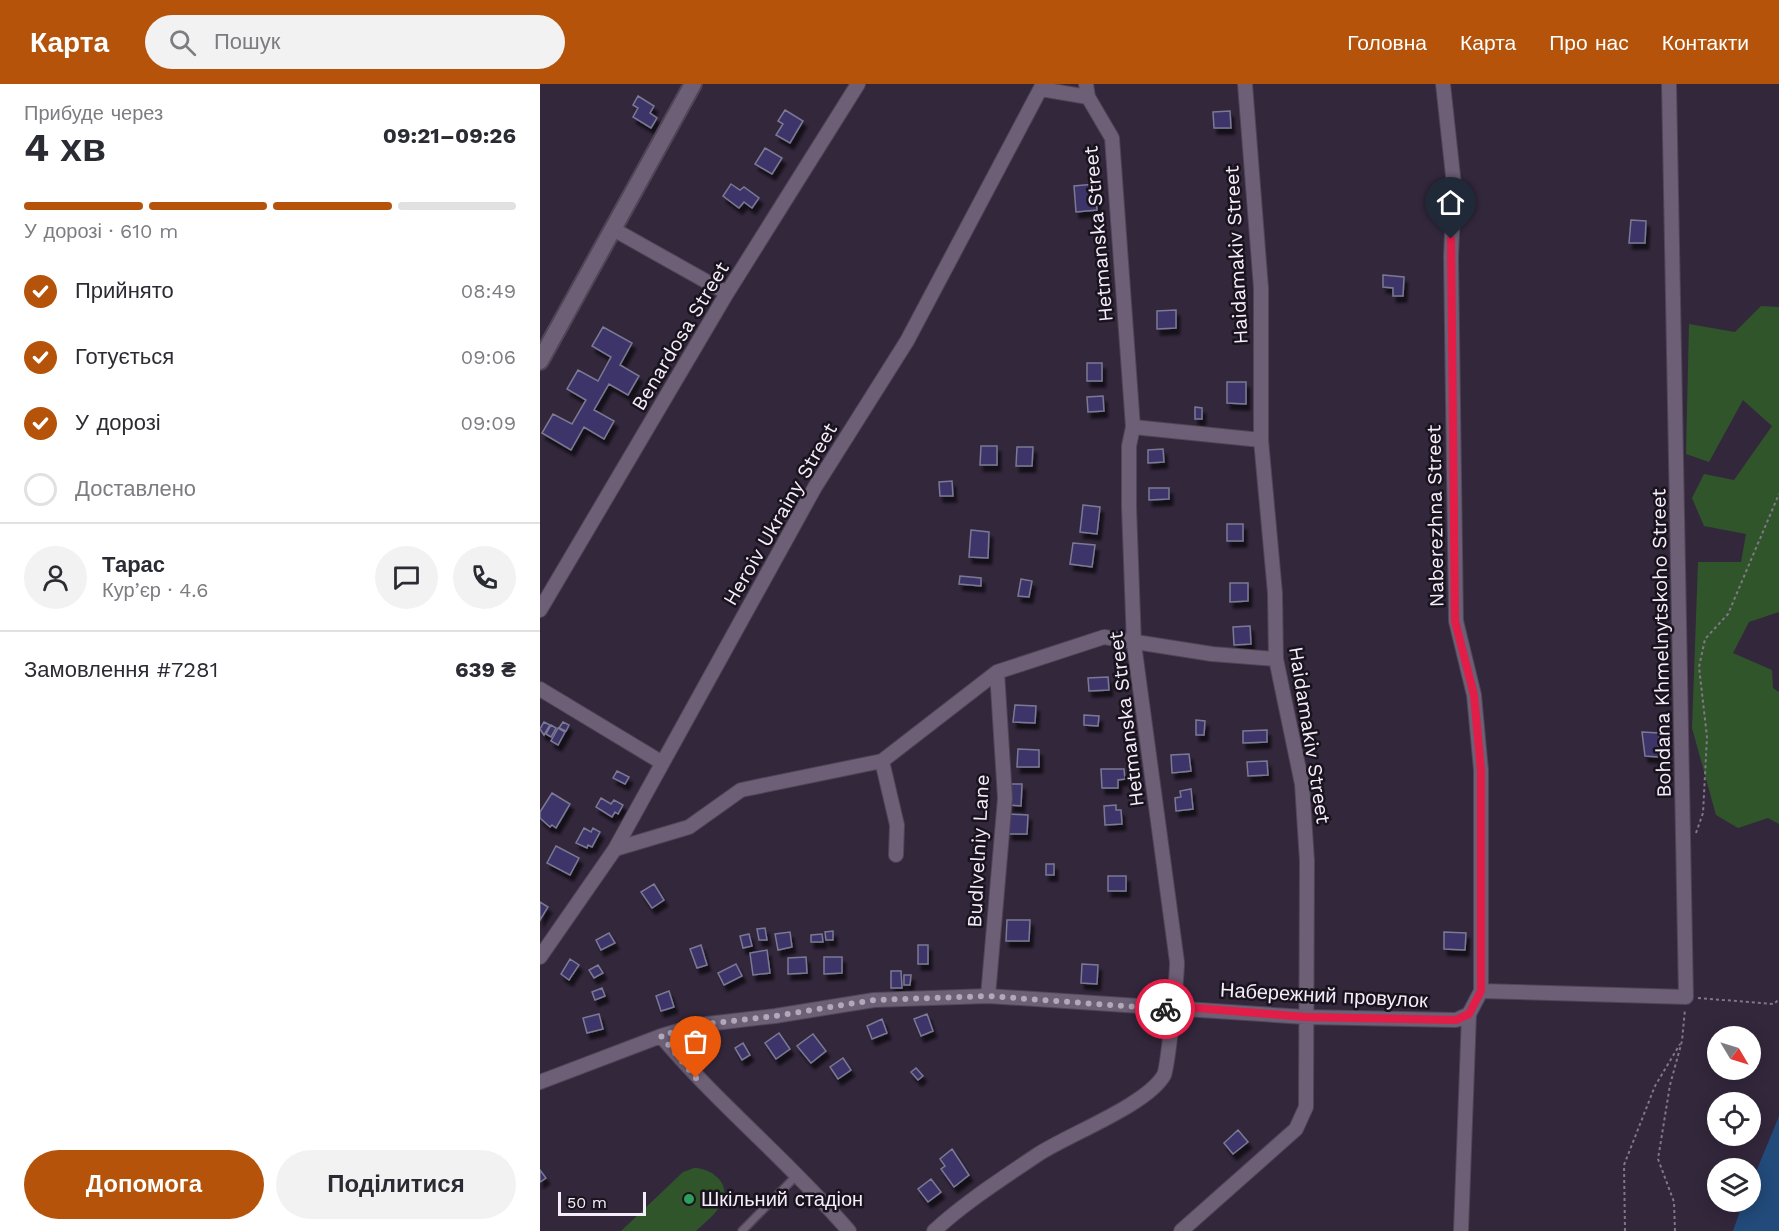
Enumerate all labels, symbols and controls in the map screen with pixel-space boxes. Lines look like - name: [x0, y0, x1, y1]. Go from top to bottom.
- search box: [145, 15, 565, 69]
- text: Карта: [30, 26, 109, 59]
- icon: search: [166, 26, 199, 59]
- text: Пошук: [214, 29, 280, 54]
- text: Головна: [1347, 30, 1427, 55]
- text: Карта: [1460, 30, 1516, 55]
- text: Про нас: [1549, 30, 1629, 55]
- text: Контакти: [1662, 30, 1749, 55]
- text: Прибуде через: [24, 101, 163, 125]
- text: 09:21–09:26: [383, 123, 516, 148]
- text: 4 хв: [24, 125, 106, 170]
- street label: Hetmanska Street: [1078, 144, 1118, 323]
- street label: Haidamakiv Street: [1219, 164, 1253, 345]
- pin: [1425, 177, 1476, 239]
- icon: home: [1434, 186, 1467, 219]
- text: У дорозі · 610 m: [24, 219, 178, 243]
- street label: Benardosa Street: [626, 257, 734, 415]
- icon: check: [24, 275, 57, 308]
- text: Прийнято: [75, 278, 174, 303]
- text: 08:49: [461, 279, 516, 303]
- icon: check: [24, 341, 57, 374]
- text: Готується: [75, 344, 174, 369]
- text: 09:06: [461, 345, 516, 369]
- icon: check: [24, 407, 57, 440]
- text: У дорозі: [75, 410, 161, 435]
- text: 09:09: [461, 411, 516, 435]
- street label: Heroiv Ukrainy Street: [718, 418, 842, 610]
- street label: Naberezhna Street: [1421, 424, 1449, 608]
- text: Доставлено: [75, 476, 196, 501]
- street label: Bohdana Khmelnytskoho Street: [1646, 488, 1676, 798]
- button: person: [24, 546, 87, 609]
- button: chat: [375, 546, 438, 609]
- button: phone: [453, 546, 516, 609]
- text: Тарас: [102, 552, 165, 577]
- text: Кур’єр · 4.6: [102, 578, 208, 602]
- street label: Hetmanska Street: [1103, 629, 1149, 808]
- street label: Haidamakiv Street: [1284, 645, 1336, 826]
- text: Замовлення #7281: [24, 657, 218, 682]
- text: 639 ₴: [455, 657, 516, 682]
- street label: BudIvelniy Lane: [962, 774, 994, 928]
- street label: Набережний провулок: [1219, 978, 1429, 1012]
- courier: [1135, 979, 1195, 1039]
- icon: bike: [1149, 993, 1182, 1026]
- pin: [670, 1016, 721, 1078]
- icon: bag: [679, 1025, 712, 1058]
- north arrow: [1707, 1026, 1761, 1080]
- map controls: [1707, 1026, 1761, 1212]
- button: locate: [1707, 1092, 1761, 1146]
- button: Допомога: [24, 1150, 264, 1219]
- button: Поділитися: [276, 1150, 516, 1219]
- button: layers: [1707, 1158, 1761, 1212]
- place label: Шкільний стадіон: [701, 1187, 863, 1211]
- scale bar: [558, 1189, 646, 1216]
- marker: Шкільний стадіон: [682, 1192, 696, 1206]
- text: 50 m: [567, 1193, 607, 1212]

